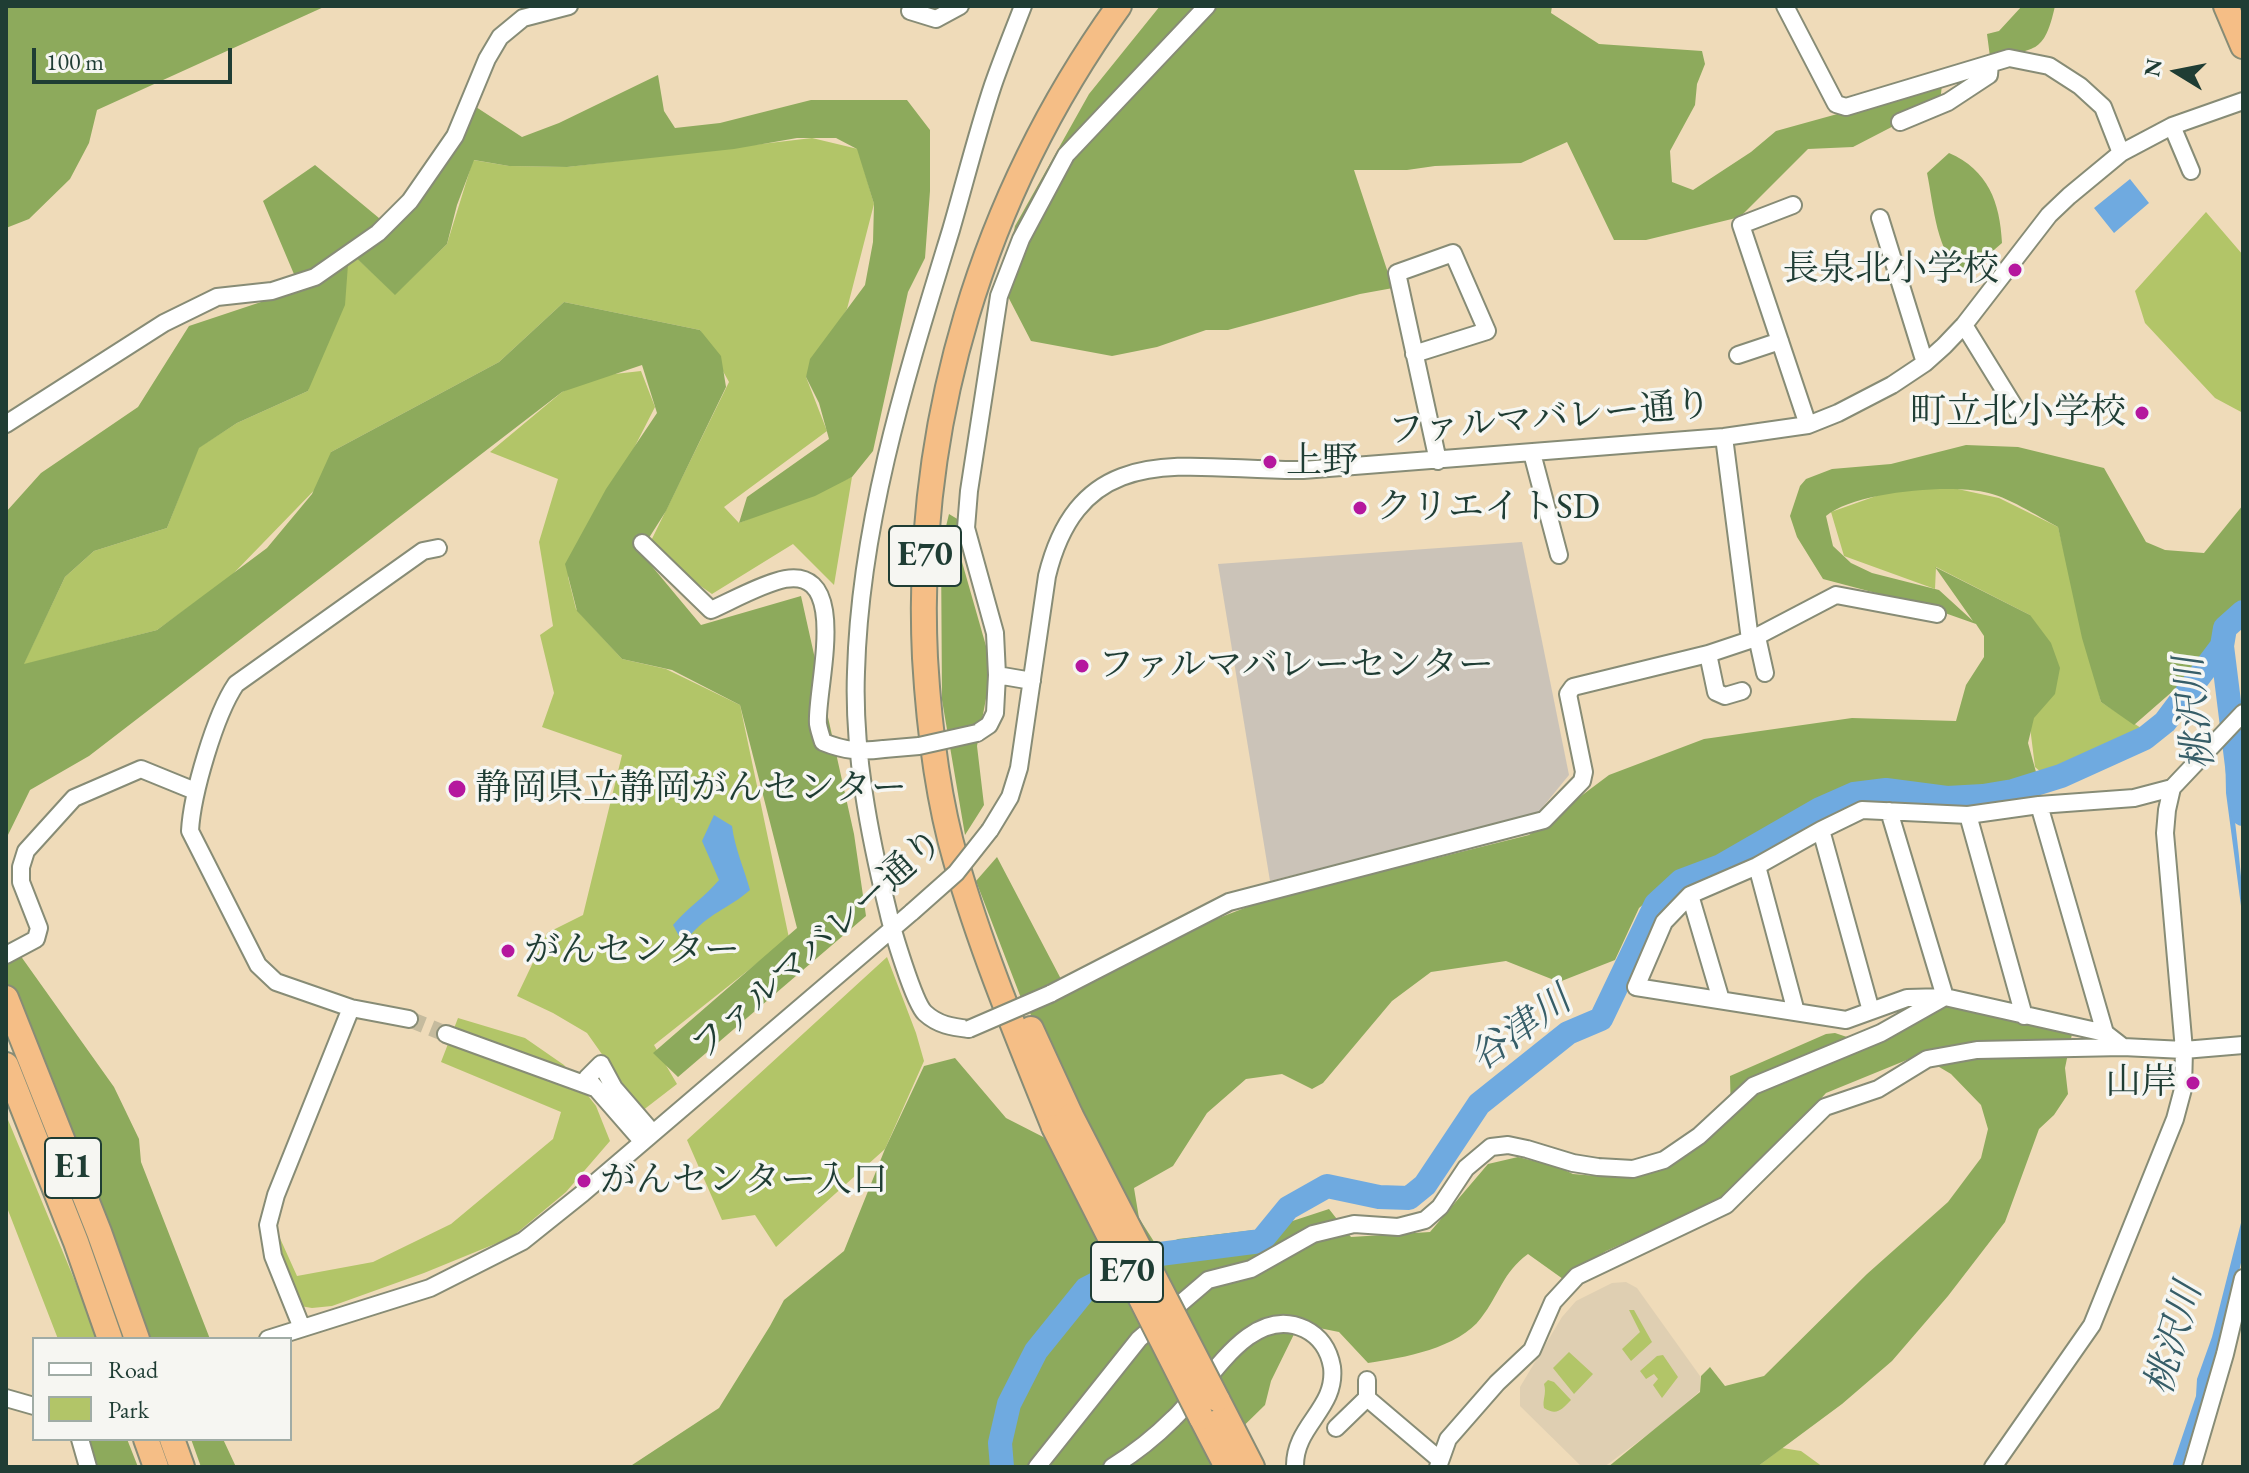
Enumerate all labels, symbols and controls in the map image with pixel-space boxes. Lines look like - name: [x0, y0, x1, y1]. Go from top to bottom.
- scale bar: [36, 32, 236, 82]
- north arrow: [2137, 32, 2217, 112]
- text: 100 m: [46, 46, 104, 77]
- text: N: [2137, 56, 2169, 79]
- place label: 長泉北小学校: [1783, 248, 1999, 292]
- marker: 長泉北小学校: [2006, 261, 2024, 279]
- street label: ファルマバレー通り: [1387, 383, 1713, 455]
- place label: 町立北小学校: [1910, 391, 2126, 435]
- marker: 町立北小学校: [2133, 404, 2151, 422]
- place label: 上野: [1286, 440, 1358, 484]
- marker: 上野: [1261, 453, 1279, 471]
- place label: クリエイトSD: [1376, 486, 1600, 530]
- marker: クリエイトSD: [1351, 499, 1369, 517]
- road number: E70: [889, 526, 961, 586]
- place label: ファルマバレーセンター: [1098, 644, 1494, 688]
- water label: 桃沢川: [2167, 654, 2225, 772]
- marker: ファルマバレーセンター: [1073, 657, 1091, 675]
- place label: 静岡県立静岡がんセンター: [475, 767, 907, 811]
- marker: 静岡県立静岡がんセンター: [446, 778, 468, 800]
- street label: ファルマバレー通り: [683, 821, 953, 1069]
- place label: がんセンター: [524, 929, 740, 973]
- marker: がんセンター: [499, 942, 517, 960]
- water label: 谷津川: [1461, 978, 1581, 1082]
- place label: 山岸: [2105, 1061, 2177, 1105]
- marker: 山岸: [2184, 1074, 2202, 1092]
- road number: E1: [45, 1138, 101, 1198]
- place label: がんセンター入口: [600, 1159, 888, 1203]
- marker: がんセンター入口: [575, 1172, 593, 1190]
- road number: E70: [1091, 1242, 1163, 1302]
- water label: 桃沢川: [2137, 1278, 2213, 1400]
- legend: [32, 1337, 292, 1441]
- text: Road: [108, 1354, 158, 1385]
- text: Park: [108, 1394, 149, 1425]

